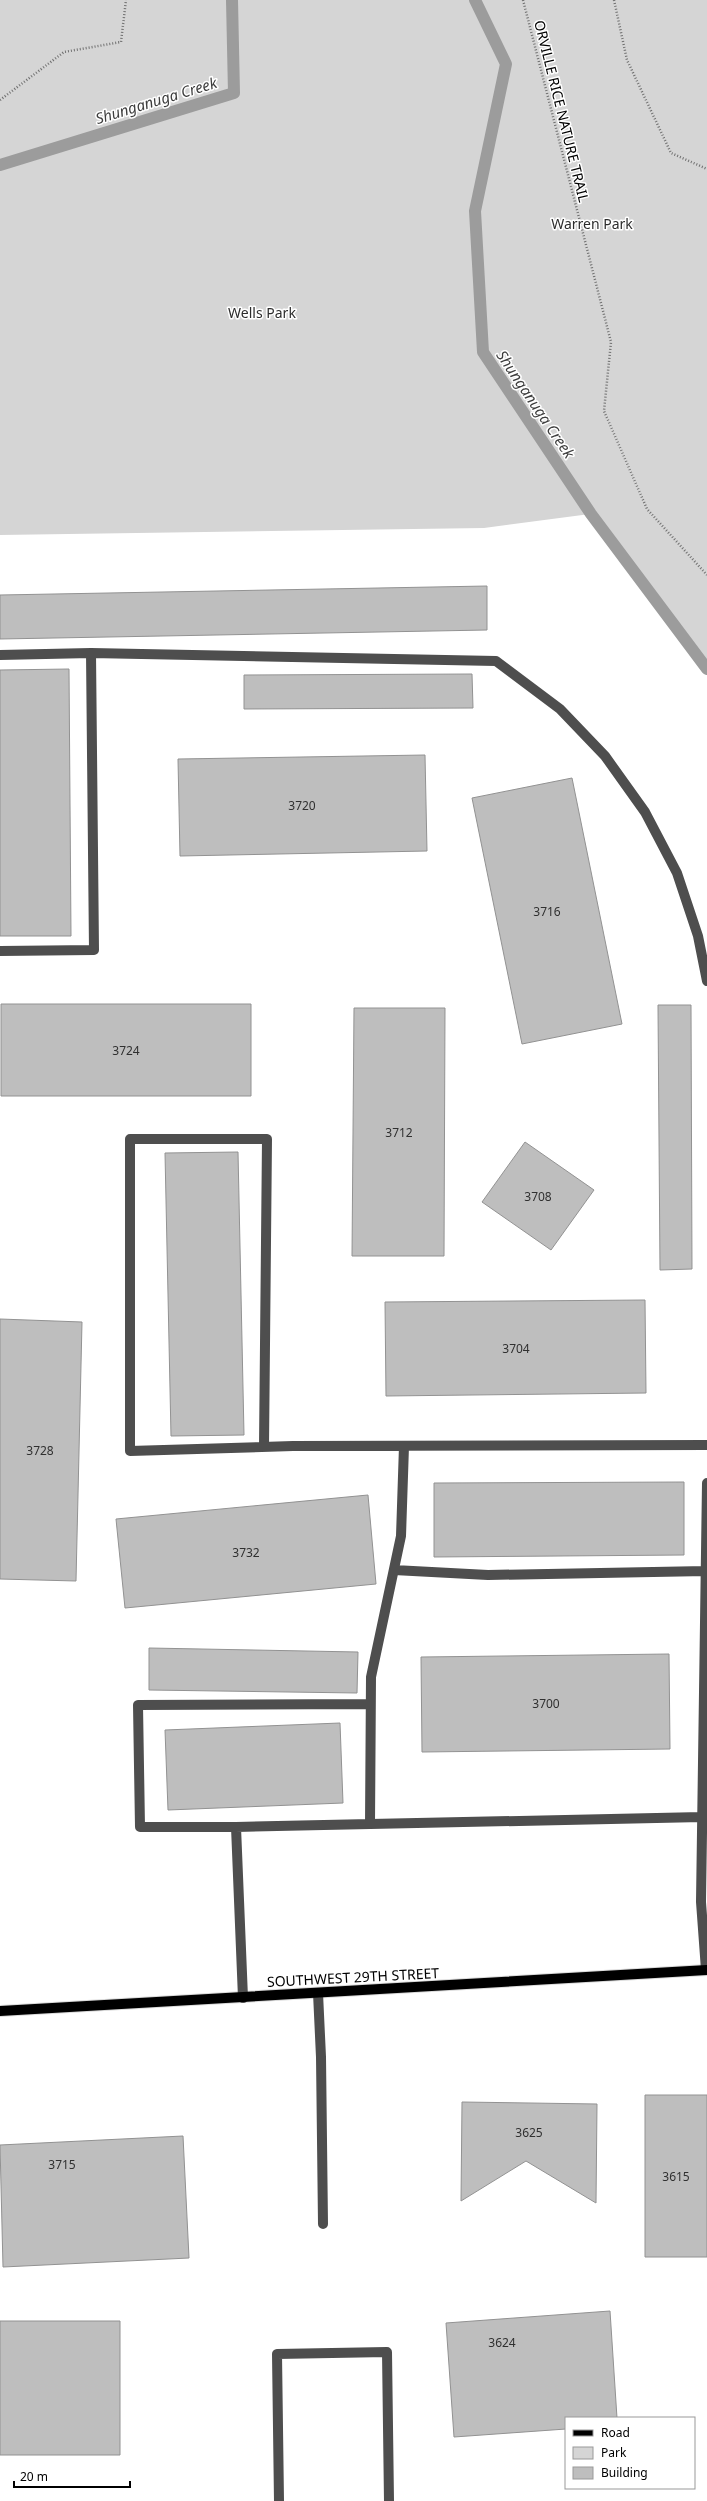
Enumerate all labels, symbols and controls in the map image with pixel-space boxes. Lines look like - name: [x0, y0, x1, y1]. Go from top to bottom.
- street label: ORVILLE RICE NATURE TRAIL: [530, 18, 594, 204]
- water label: Shunganuga Creek: [93, 72, 220, 128]
- park label: Warren Park: [551, 214, 633, 233]
- park label: Wells Park: [228, 303, 296, 322]
- water label: Shunganuga Creek: [492, 346, 580, 462]
- house number: 3720: [288, 797, 316, 814]
- house number: 3716: [533, 903, 561, 920]
- house number: 3724: [112, 1042, 140, 1059]
- house number: 3712: [385, 1124, 413, 1141]
- house number: 3708: [524, 1188, 552, 1205]
- house number: 3704: [502, 1340, 530, 1357]
- house number: 3728: [26, 1442, 54, 1459]
- house number: 3732: [232, 1544, 260, 1561]
- house number: 3700: [532, 1695, 560, 1712]
- street label: SOUTHWEST 29TH STREET: [266, 1963, 440, 1991]
- house number: 3625: [515, 2124, 543, 2141]
- house number: 3715: [48, 2156, 76, 2173]
- house number: 3615: [662, 2168, 690, 2185]
- house number: 3624: [488, 2334, 516, 2351]
- legend: [565, 2417, 695, 2489]
- text: Road: [601, 2424, 630, 2441]
- text: Park: [601, 2444, 627, 2461]
- scale bar: [14, 2463, 130, 2489]
- text: Building: [601, 2464, 648, 2481]
- text: 20 m: [20, 2468, 48, 2485]

